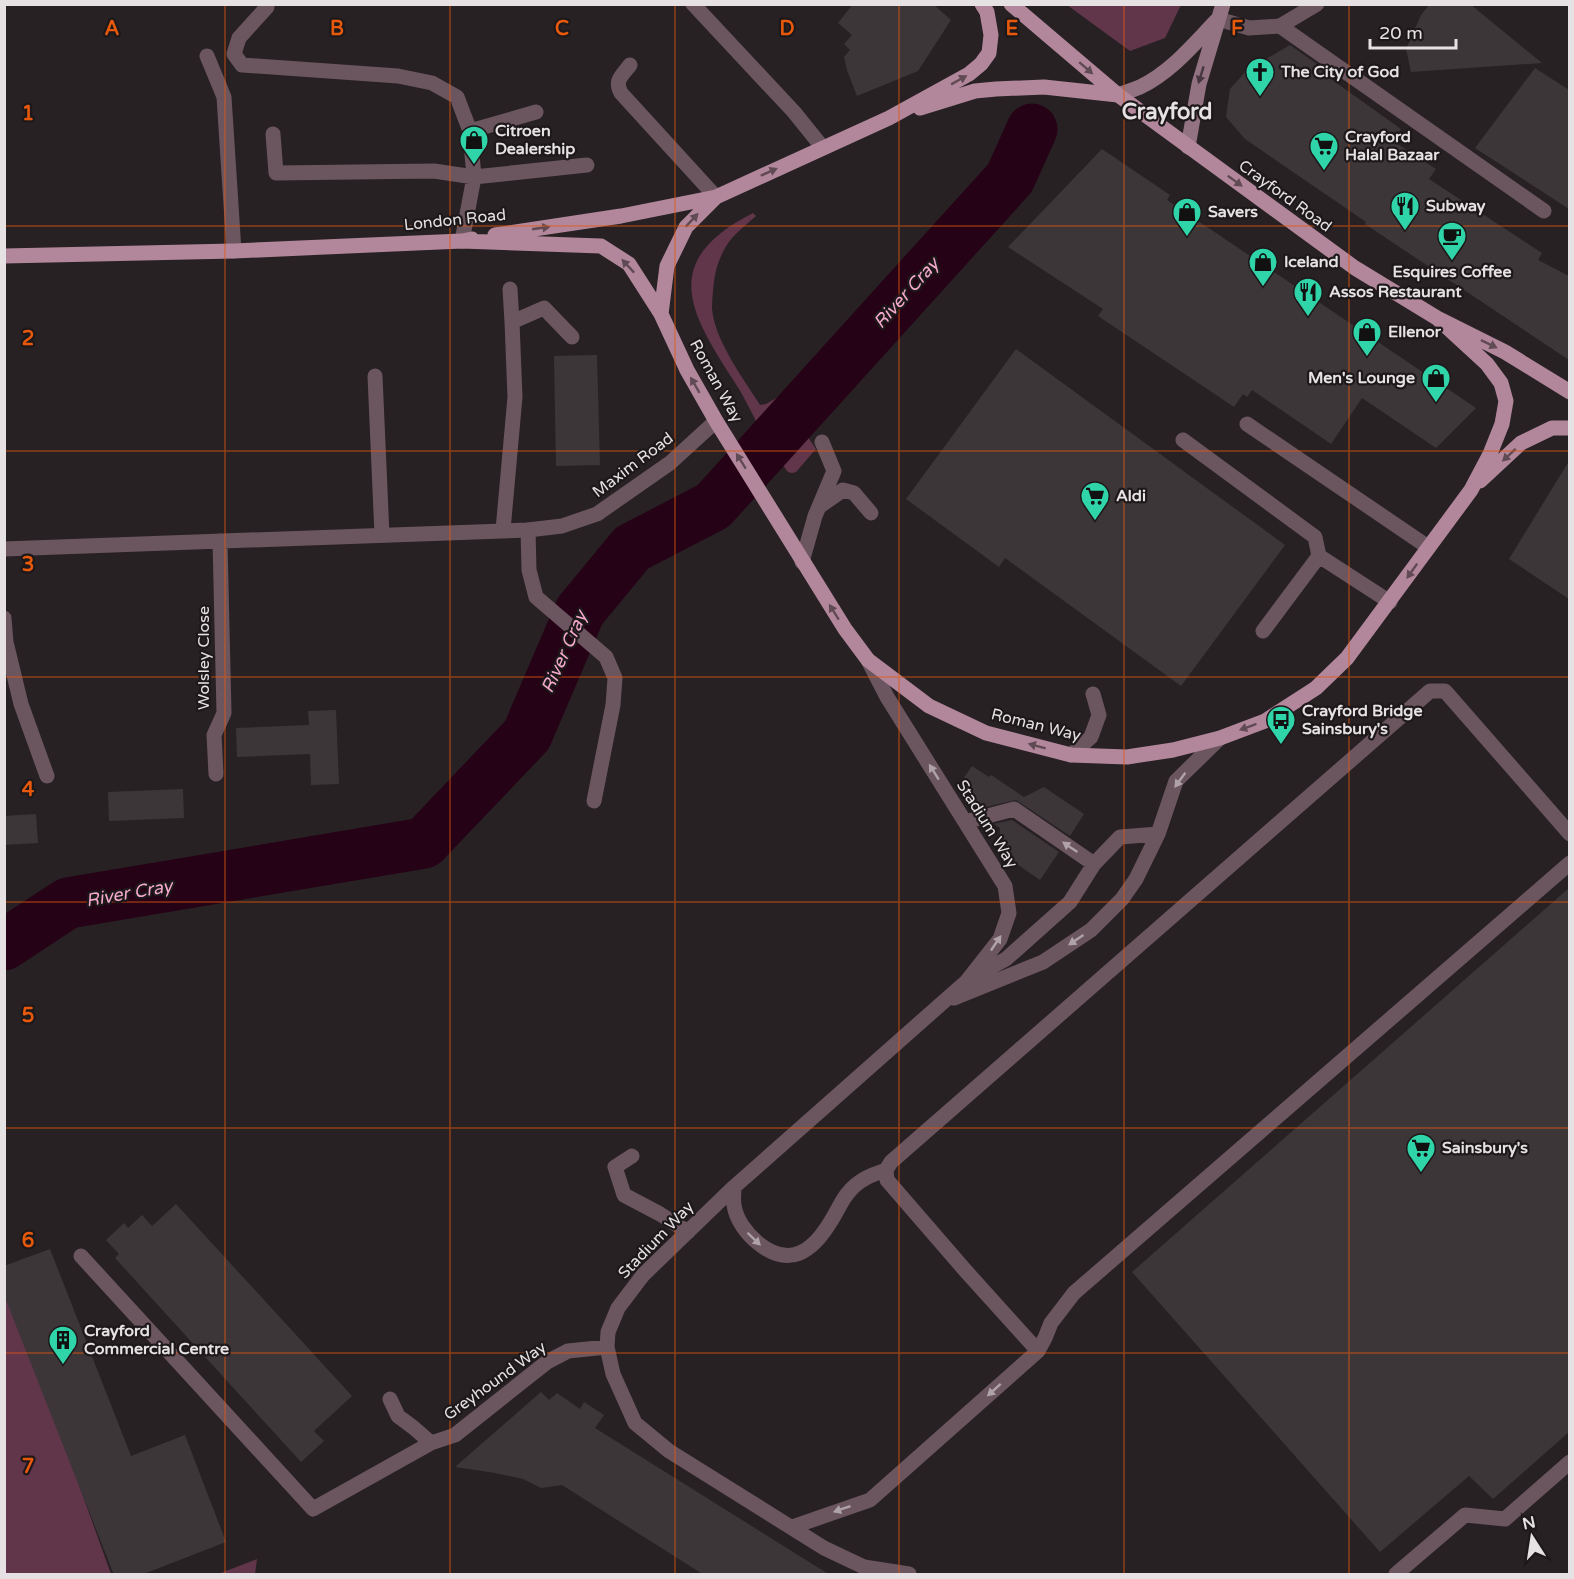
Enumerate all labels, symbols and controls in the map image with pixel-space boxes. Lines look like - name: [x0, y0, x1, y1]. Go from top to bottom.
- scale bar: [1370, 12, 1456, 50]
- text: A: [105, 17, 120, 41]
- text: B: [330, 17, 344, 41]
- text: C: [555, 17, 569, 41]
- text: D: [779, 17, 795, 41]
- text: E: [1006, 17, 1019, 41]
- text: F: [1231, 17, 1243, 41]
- text: 20 m: [1379, 22, 1423, 44]
- church icon: The City of God: [1244, 56, 1276, 98]
- one-way arrow: [1078, 61, 1093, 74]
- place label: The City of God: [1280, 62, 1399, 82]
- one-way arrow: [1196, 66, 1206, 84]
- one-way arrow: [950, 75, 967, 85]
- district label: Crayford: [1122, 99, 1212, 125]
- text: 1: [22, 102, 34, 126]
- place label: Citroen Dealership: [495, 121, 575, 159]
- shop icon: Citroen Dealership: [458, 124, 490, 166]
- place label: Crayford Halal Bazaar: [1345, 127, 1440, 165]
- supermarket icon: Crayford Halal Bazaar: [1308, 130, 1340, 172]
- street label: Crayford Road: [1234, 155, 1336, 237]
- one-way arrow: [760, 168, 777, 177]
- one-way arrow: [1228, 175, 1243, 187]
- restaurant icon: Subway: [1389, 190, 1421, 232]
- shop icon: Savers: [1171, 196, 1203, 238]
- place label: Subway: [1426, 196, 1486, 216]
- place label: Savers: [1208, 202, 1258, 222]
- street label: London Road: [403, 205, 507, 235]
- one-way arrow: [685, 213, 699, 228]
- cafe icon: Esquires Coffee: [1436, 220, 1468, 262]
- one-way arrow: [532, 223, 551, 232]
- shop icon: Iceland: [1247, 246, 1279, 288]
- water label: River Cray: [869, 251, 945, 333]
- place label: Iceland: [1284, 252, 1339, 272]
- one-way arrow: [621, 259, 635, 274]
- place label: Esquires Coffee: [1393, 262, 1511, 282]
- restaurant icon: Assos Restaurant: [1292, 276, 1324, 318]
- place label: Assos Restaurant: [1329, 282, 1462, 302]
- shop icon: Ellenor: [1351, 316, 1383, 358]
- place label: Ellenor: [1388, 322, 1442, 342]
- text: 2: [22, 327, 34, 351]
- street label: Roman Way: [685, 336, 747, 426]
- one-way arrow: [1481, 339, 1498, 349]
- shop icon: Men's Lounge: [1420, 362, 1452, 404]
- place label: Men's Lounge: [1308, 368, 1415, 388]
- one-way arrow: [690, 377, 701, 393]
- street label: Maxim Road: [589, 428, 677, 502]
- one-way arrow: [1502, 447, 1516, 461]
- one-way arrow: [736, 453, 747, 469]
- supermarket icon: Aldi: [1079, 480, 1111, 522]
- place label: Aldi: [1116, 486, 1146, 506]
- text: 3: [22, 553, 34, 577]
- one-way arrow: [1406, 563, 1418, 578]
- one-way arrow: [829, 604, 840, 620]
- water label: River Cray: [536, 605, 593, 696]
- street label: Wolsley Close: [194, 606, 214, 710]
- place label: Crayford Bridge Sainsbury's: [1302, 701, 1422, 739]
- street label: Roman Way: [989, 704, 1083, 746]
- bus stop icon: Crayford Bridge Sainsbury's: [1265, 704, 1297, 746]
- one-way arrow: [1239, 722, 1257, 732]
- one-way arrow: [1028, 741, 1047, 751]
- one-way arrow: [928, 764, 939, 780]
- one-way arrow: [1174, 772, 1186, 788]
- street label: Stadium Way: [952, 776, 1022, 872]
- text: 4: [22, 778, 35, 802]
- one-way arrow: [1062, 841, 1078, 853]
- water label: River Cray: [84, 874, 176, 911]
- one-way arrow: [1068, 934, 1084, 945]
- one-way arrow: [990, 936, 1002, 952]
- text: 5: [22, 1004, 34, 1028]
- supermarket icon: Sainsbury's: [1405, 1132, 1437, 1174]
- place label: Sainsbury's: [1442, 1138, 1528, 1158]
- street label: Stadium Way: [614, 1197, 698, 1283]
- text: 6: [22, 1229, 34, 1253]
- one-way arrow: [747, 1231, 761, 1245]
- place label: Crayford Commercial Centre: [84, 1321, 229, 1359]
- building icon: Crayford Commercial Centre: [47, 1324, 79, 1366]
- street label: Greyhound Way: [440, 1337, 550, 1425]
- one-way arrow: [987, 1383, 1002, 1396]
- text: 7: [22, 1455, 34, 1479]
- one-way arrow: [833, 1505, 851, 1515]
- north arrow: [1502, 1507, 1562, 1567]
- text: N: [1521, 1512, 1537, 1534]

